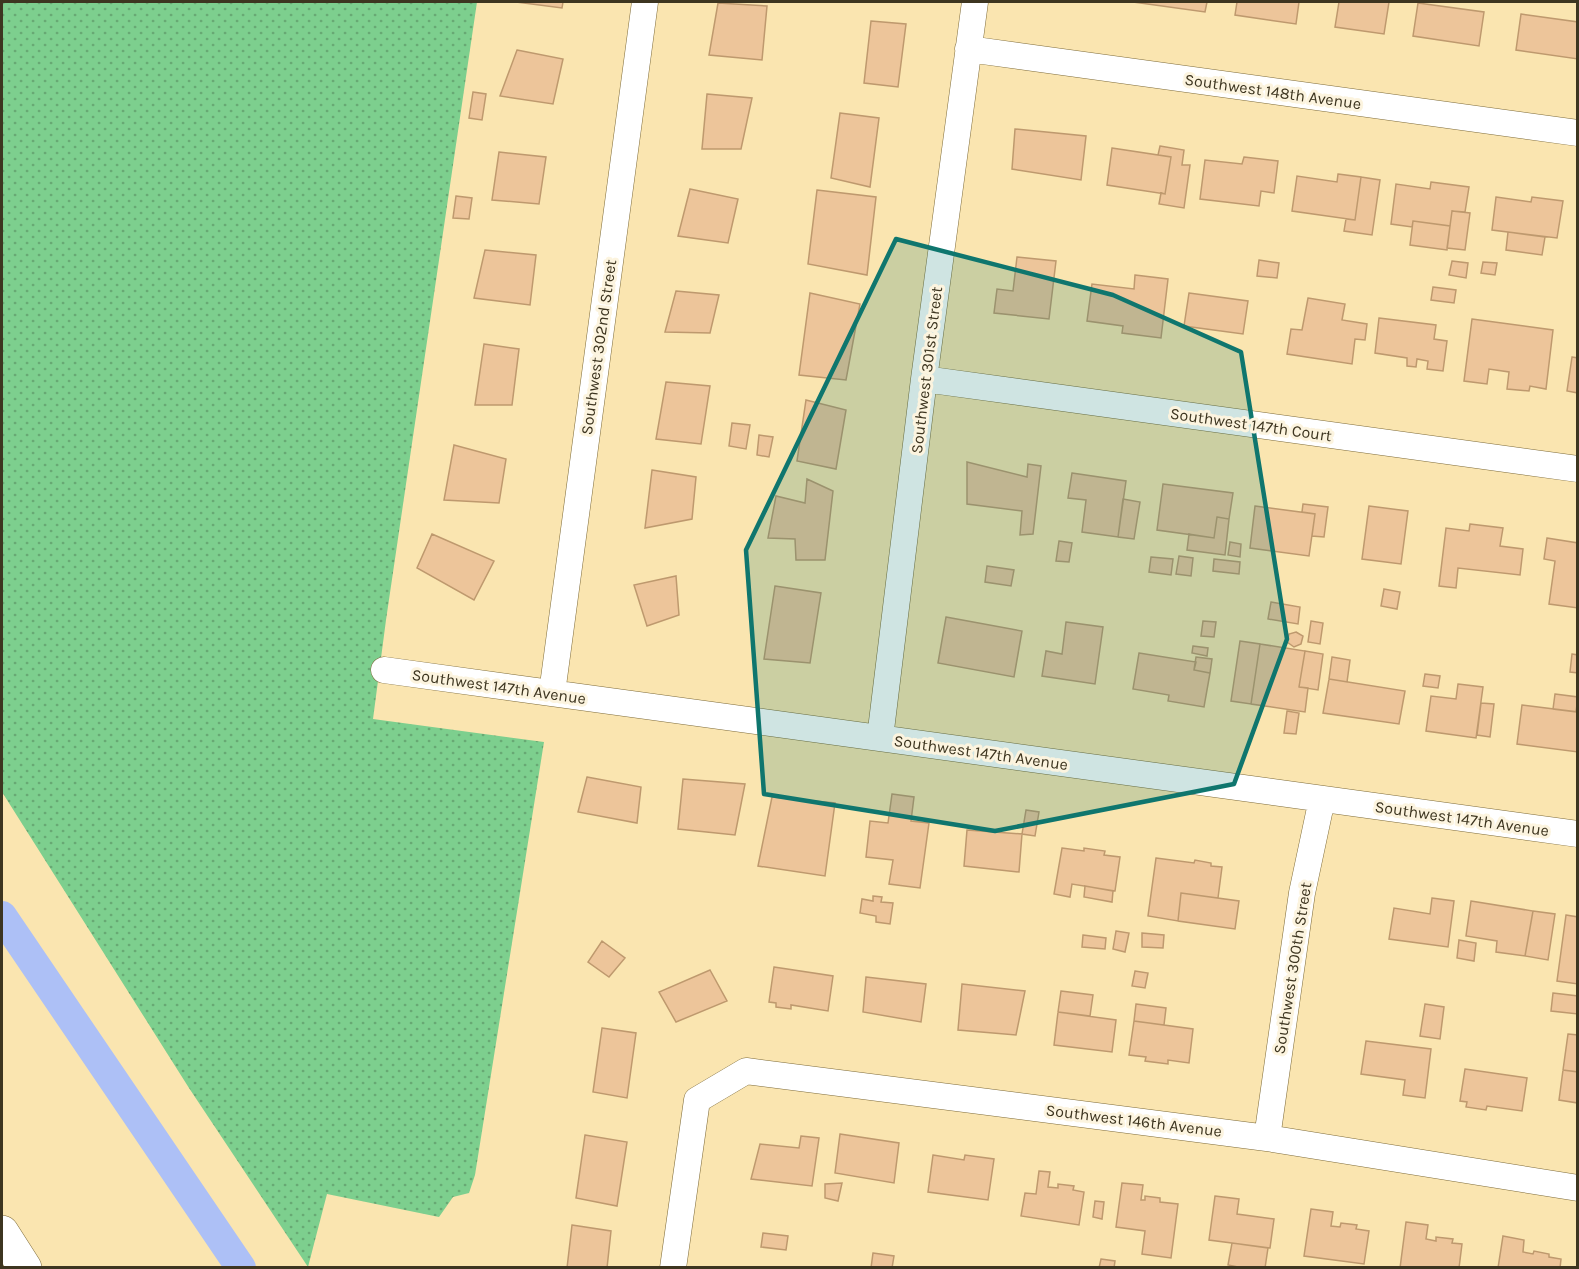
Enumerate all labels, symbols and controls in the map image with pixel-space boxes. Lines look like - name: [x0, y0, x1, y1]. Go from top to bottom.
- street label: Southwest 148th Avenue: [1183, 70, 1362, 113]
- street label: Southwest 302nd Street: [577, 258, 620, 436]
- street label: Southwest 301st Street: [907, 285, 946, 455]
- street label: Southwest 147th Court: [1169, 404, 1333, 445]
- street label: Southwest 147th Avenue: [411, 665, 587, 708]
- street label: Southwest 147th Avenue: [893, 731, 1069, 774]
- street label: Southwest 147th Avenue: [1374, 797, 1550, 840]
- street label: Southwest 300th Street: [1270, 881, 1315, 1055]
- street label: Southwest 146th Avenue: [1045, 1100, 1223, 1141]

